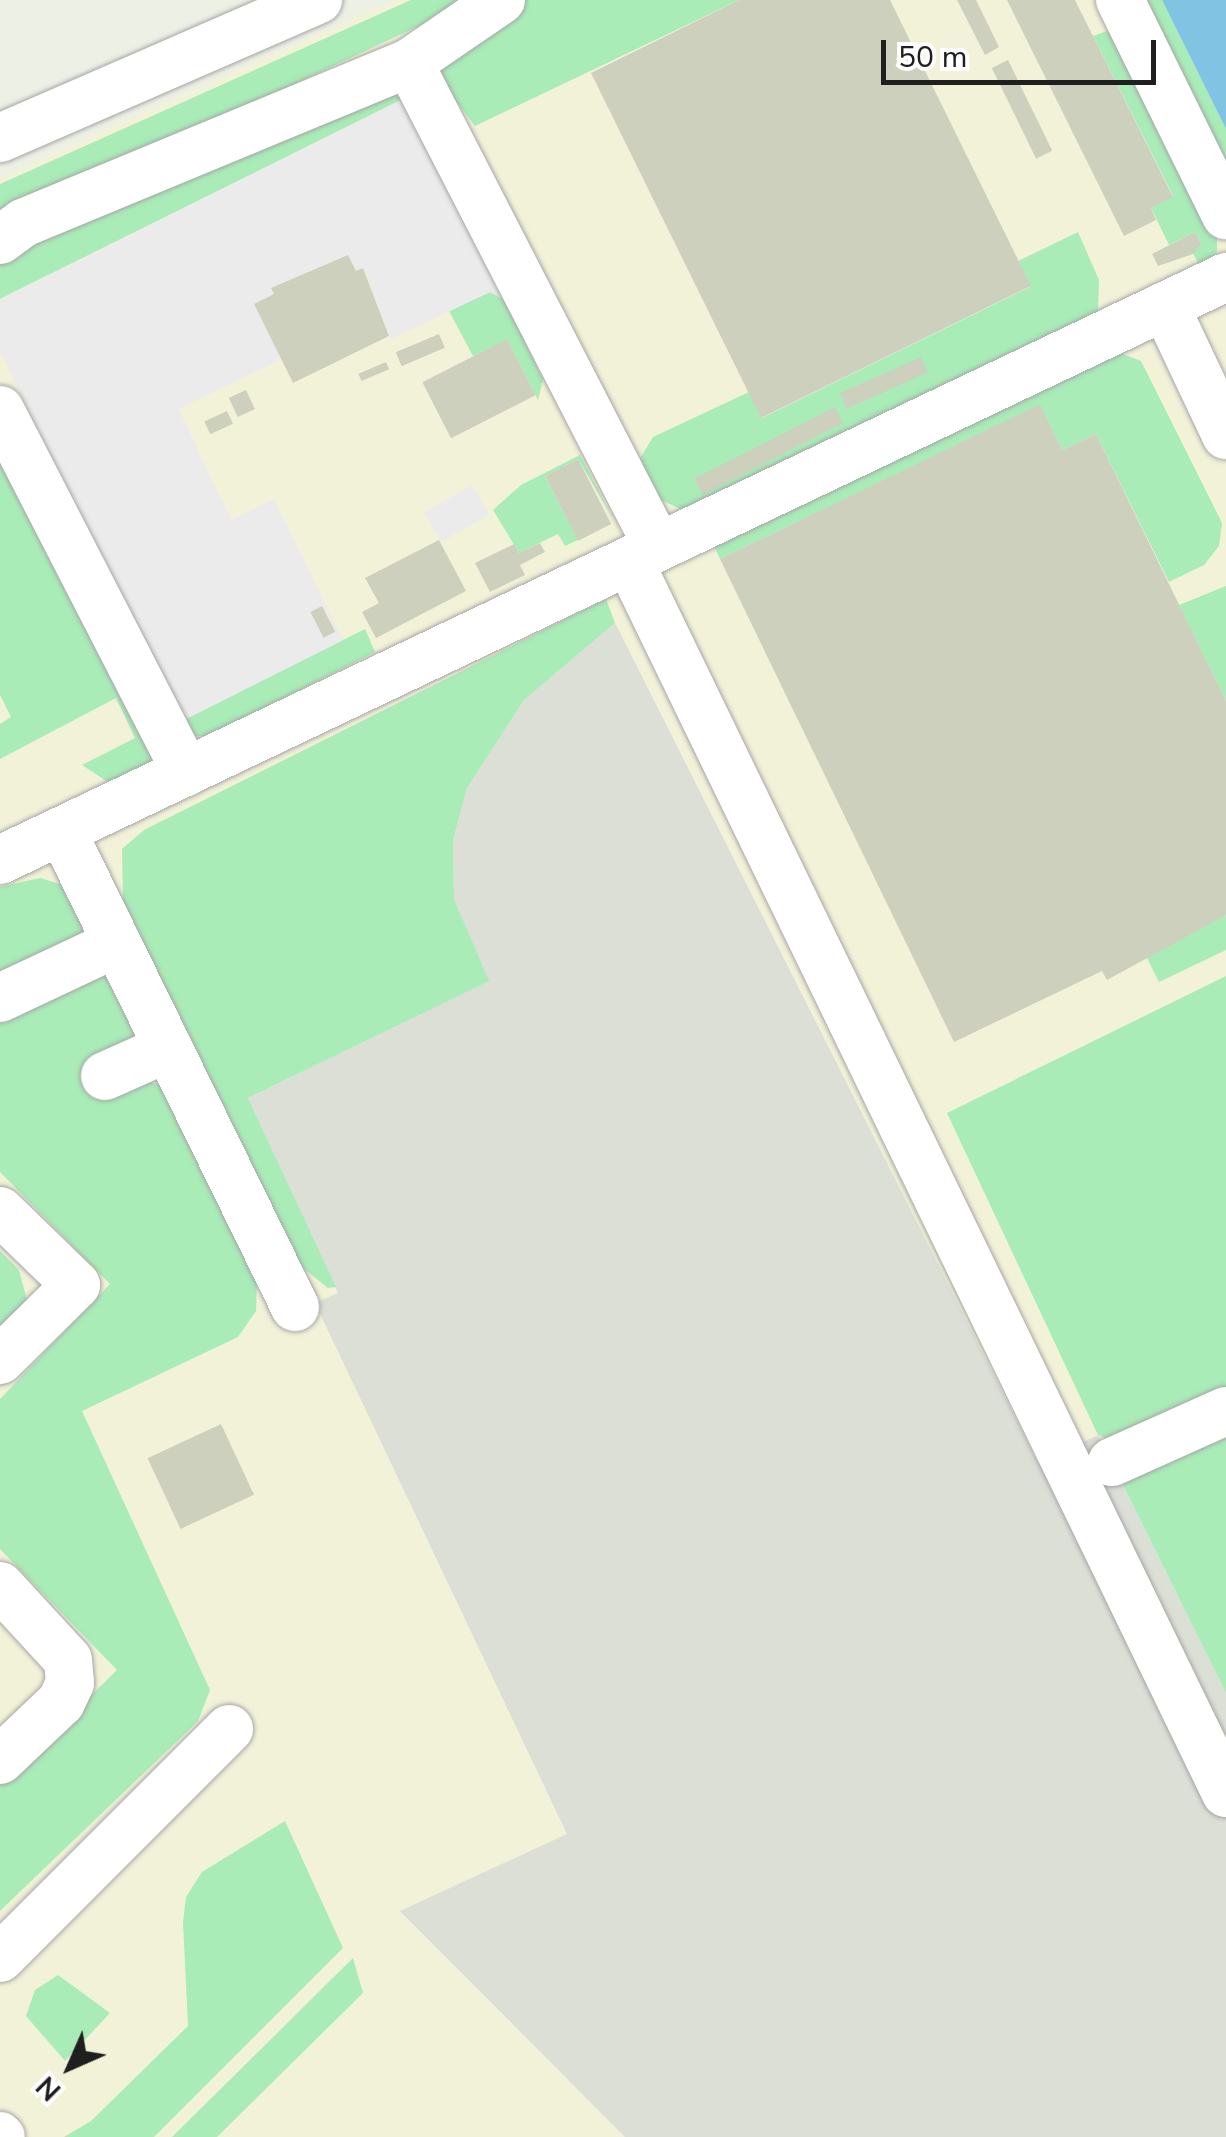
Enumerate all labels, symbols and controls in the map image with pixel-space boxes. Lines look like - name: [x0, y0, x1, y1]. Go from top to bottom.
- scale bar: [886, 20, 1161, 82]
- text: 50 m: [898, 37, 967, 78]
- north arrow: [20, 2017, 120, 2117]
- text: N: [28, 2067, 70, 2109]

